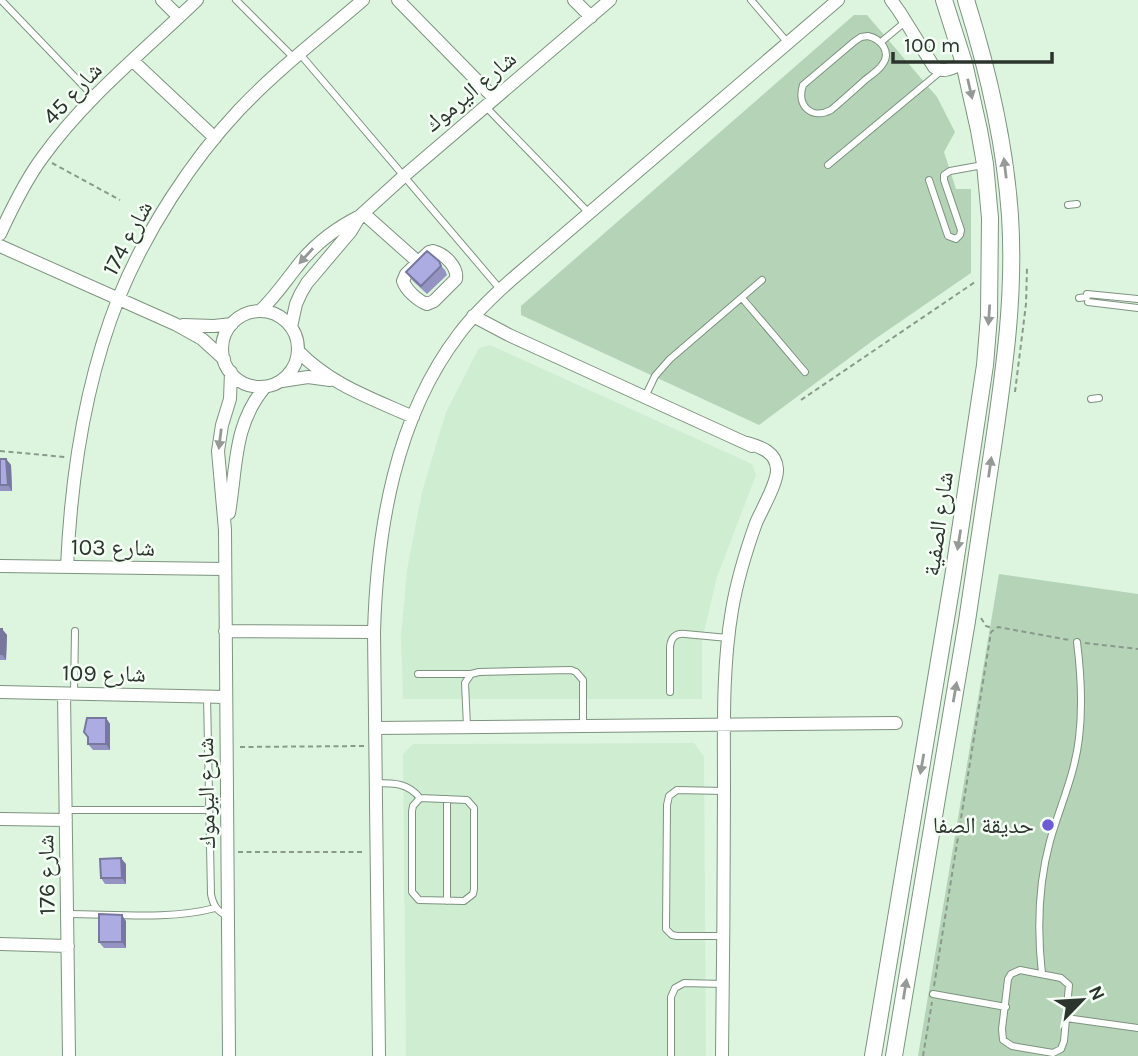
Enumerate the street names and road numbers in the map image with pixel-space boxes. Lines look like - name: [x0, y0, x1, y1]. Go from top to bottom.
- street label: شارع اليرموك: [419, 45, 522, 138]
- street label: شارع 45: [37, 57, 109, 131]
- street label: شارع 174: [97, 196, 159, 281]
- street label: شارع الصفية: [918, 470, 960, 578]
- street label: شارع 103: [71, 533, 155, 563]
- street label: شارع 109: [62, 659, 146, 689]
- street label: شارع اليرموك: [192, 737, 222, 849]
- street label: شارع 176: [32, 834, 62, 916]

